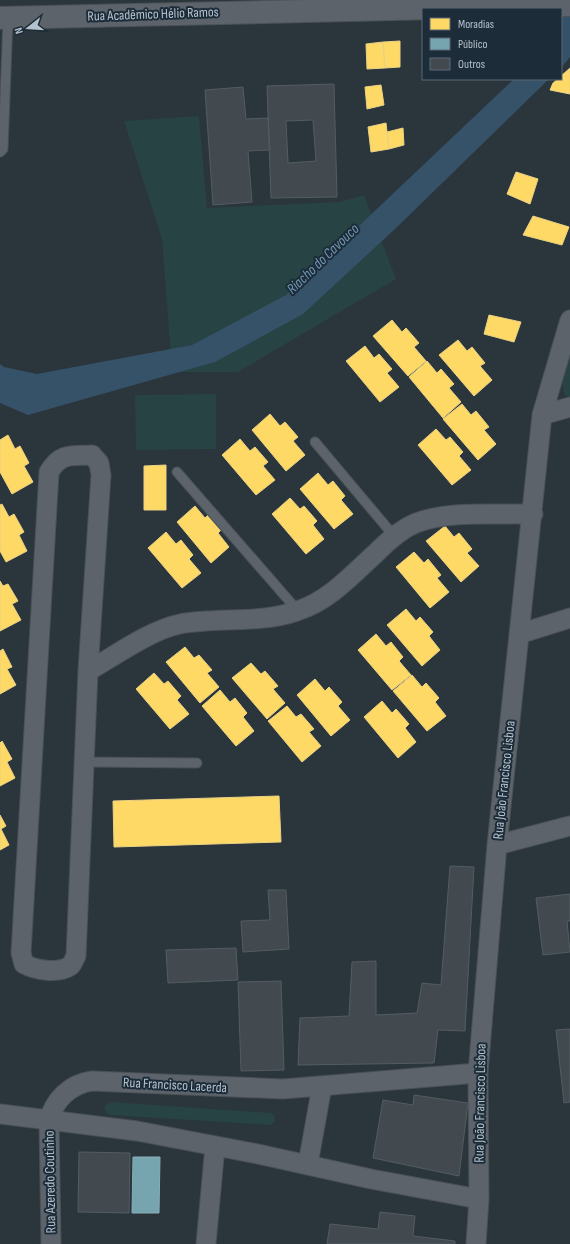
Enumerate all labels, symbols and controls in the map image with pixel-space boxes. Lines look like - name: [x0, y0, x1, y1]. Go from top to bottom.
- street label: Rua Acadêmico Hélio Ramos: [87, 3, 219, 25]
- north arrow: [8, 8, 48, 48]
- legend: [422, 8, 562, 80]
- text: Moradias: [458, 17, 494, 32]
- text: N: [12, 26, 26, 35]
- text: Público: [458, 37, 488, 52]
- text: Outros: [458, 57, 485, 72]
- water label: Riacho do Cavouco: [283, 220, 363, 298]
- street label: Rua João Francisco Lisboa: [489, 720, 519, 840]
- street label: Rua João Francisco Lisboa: [470, 1043, 490, 1163]
- street label: Rua Francisco Lacerda: [123, 1074, 227, 1096]
- street label: Rua Azeredo Coutinho: [41, 1130, 59, 1234]

